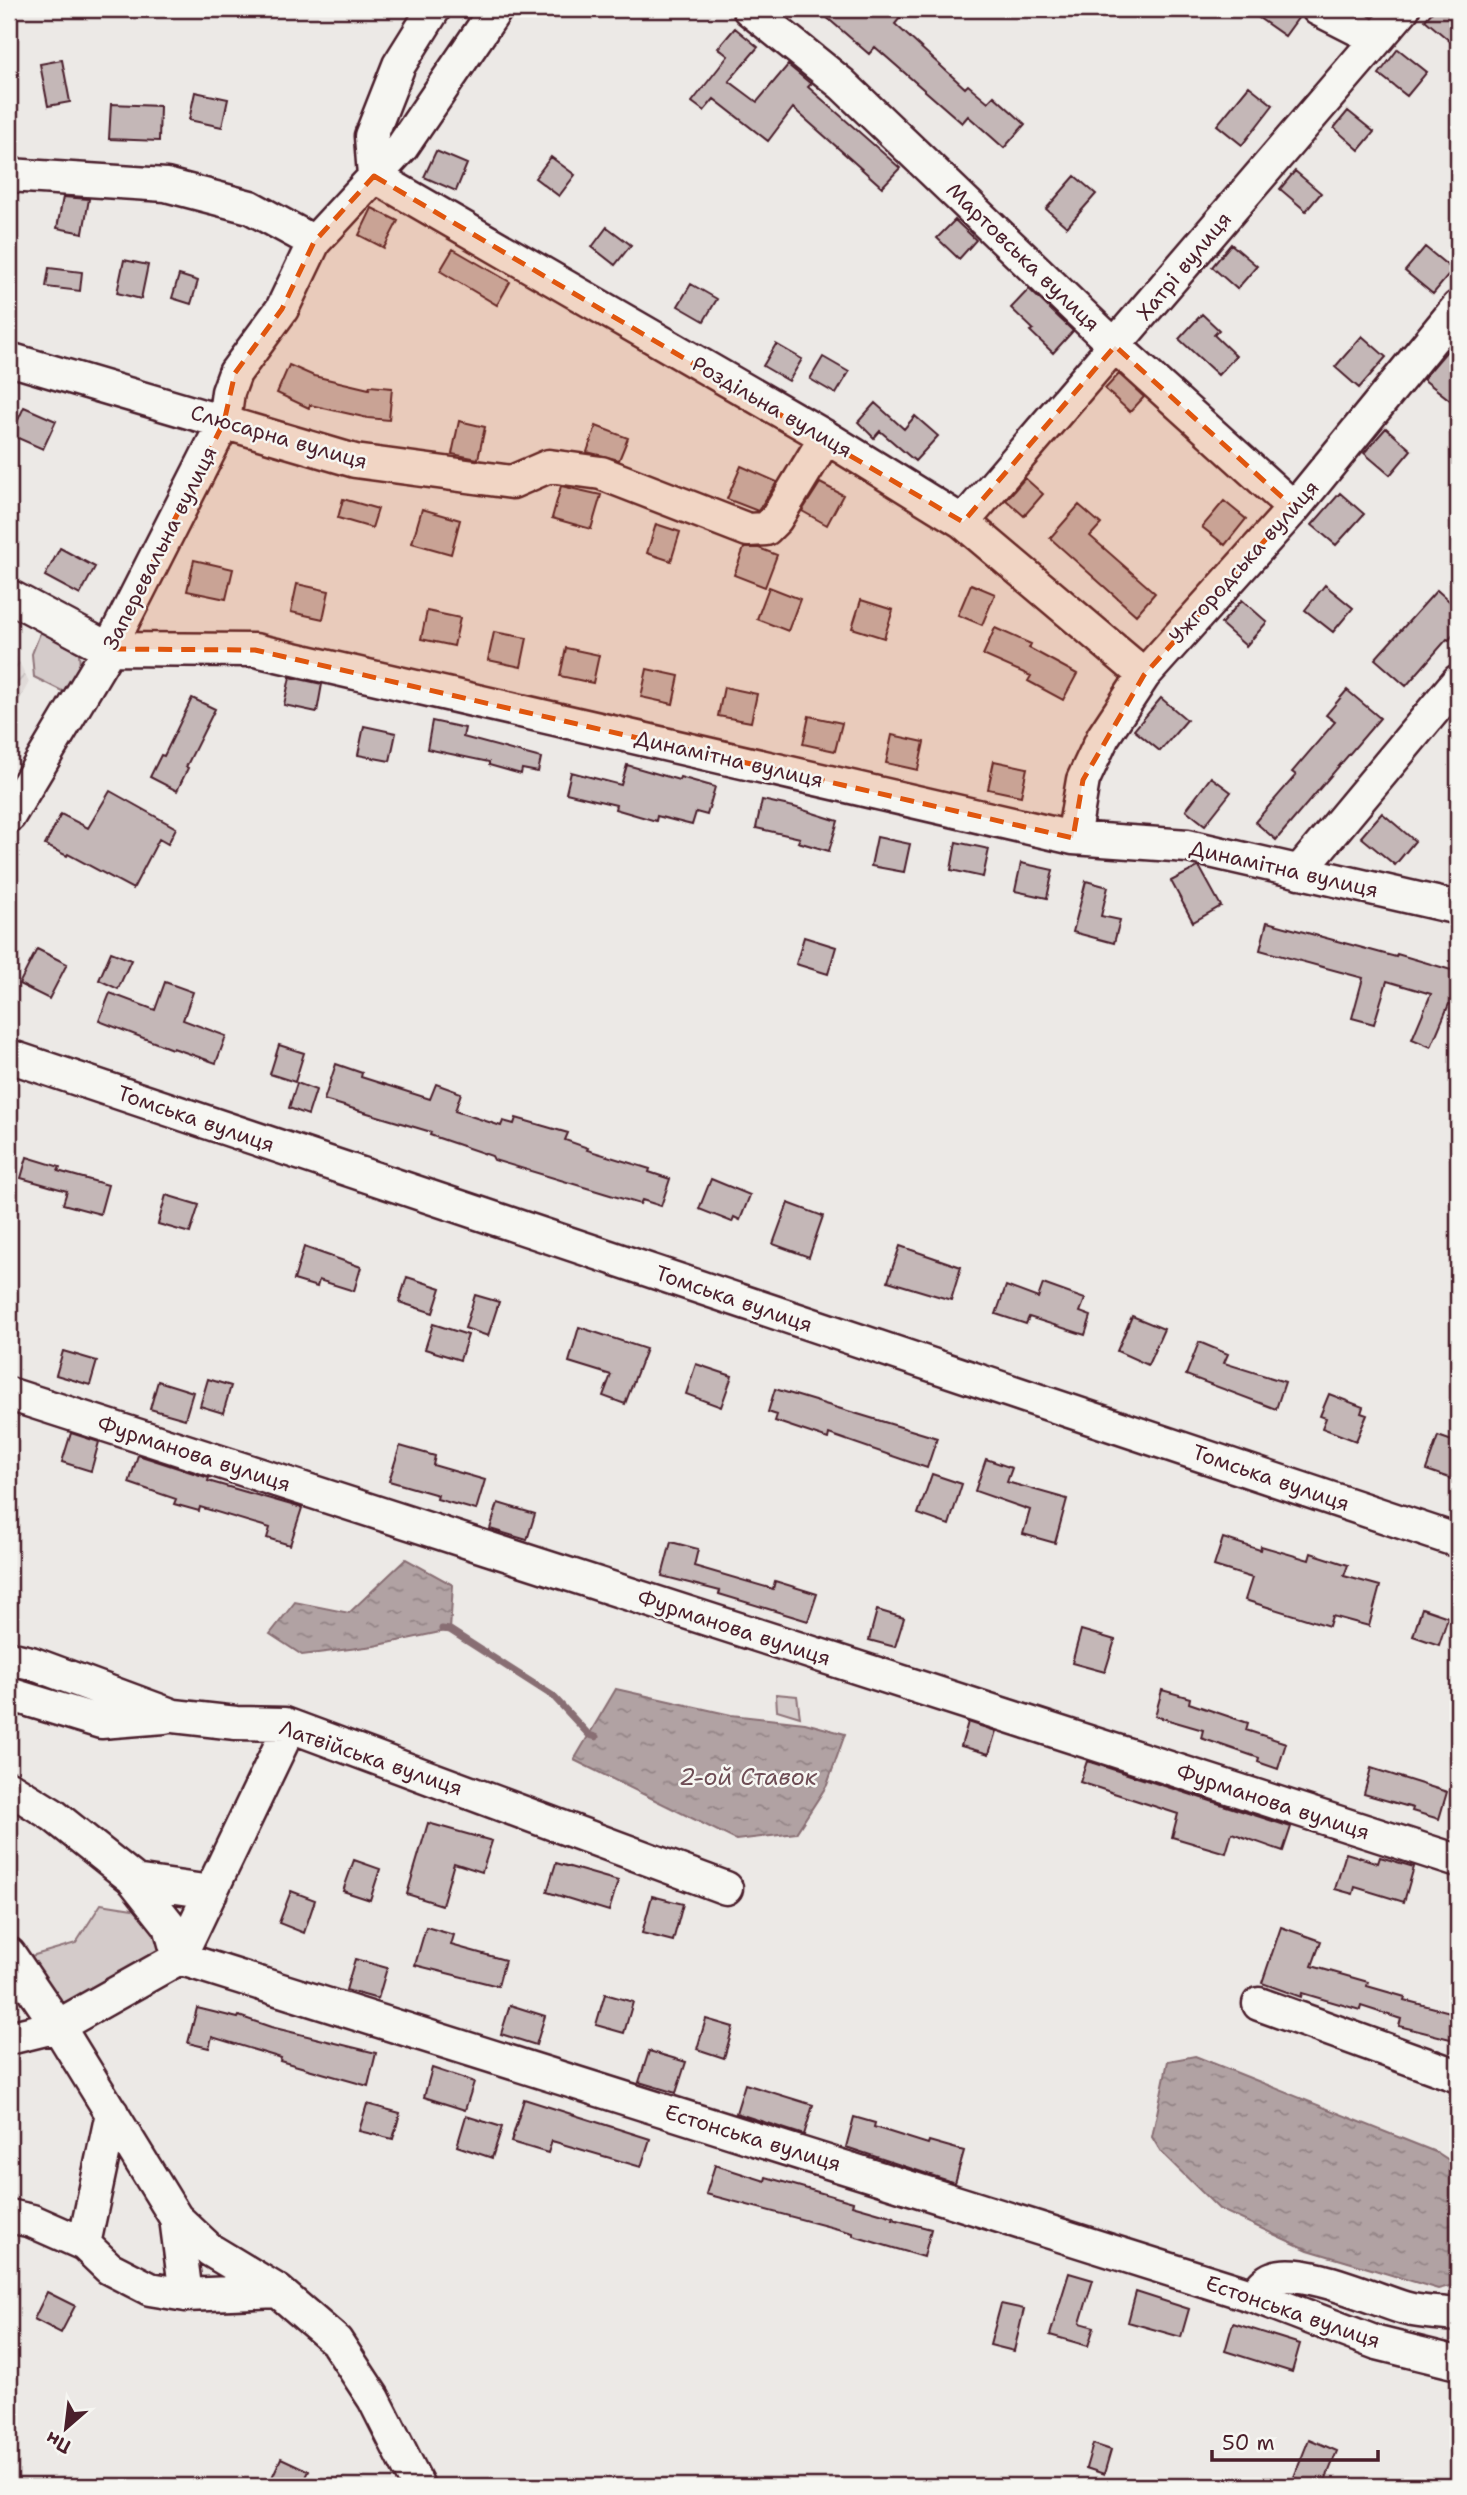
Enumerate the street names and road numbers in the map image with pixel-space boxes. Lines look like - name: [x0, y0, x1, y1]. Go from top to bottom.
- street label: Мартовська вулиця: [940, 176, 1106, 338]
- street label: Хатрі вулиця: [1130, 206, 1238, 326]
- street label: Роздільна вулиця: [687, 350, 857, 464]
- street label: Слюсарна вулиця: [187, 398, 371, 476]
- street label: Заперевальна вулиця: [96, 441, 224, 655]
- street label: Ужгородська вулиця: [1163, 474, 1325, 650]
- street label: Динамітна вулиця: [632, 724, 826, 794]
- street label: Динамітна вулиця: [1187, 834, 1381, 904]
- street label: Томська вулиця: [114, 1079, 278, 1159]
- street label: Томська вулиця: [652, 1259, 816, 1339]
- street label: Фурманова вулиця: [94, 1410, 294, 1498]
- street label: Томська вулиця: [1189, 1438, 1353, 1518]
- street label: Фурманова вулиця: [634, 1584, 834, 1672]
- street label: Латвiйська вулиця: [276, 1714, 466, 1802]
- street label: Фурманова вулиця: [1173, 1758, 1373, 1846]
- street label: Естонська вулиця: [662, 2098, 844, 2178]
- street label: Естонська вулиця: [1202, 2269, 1384, 2355]

